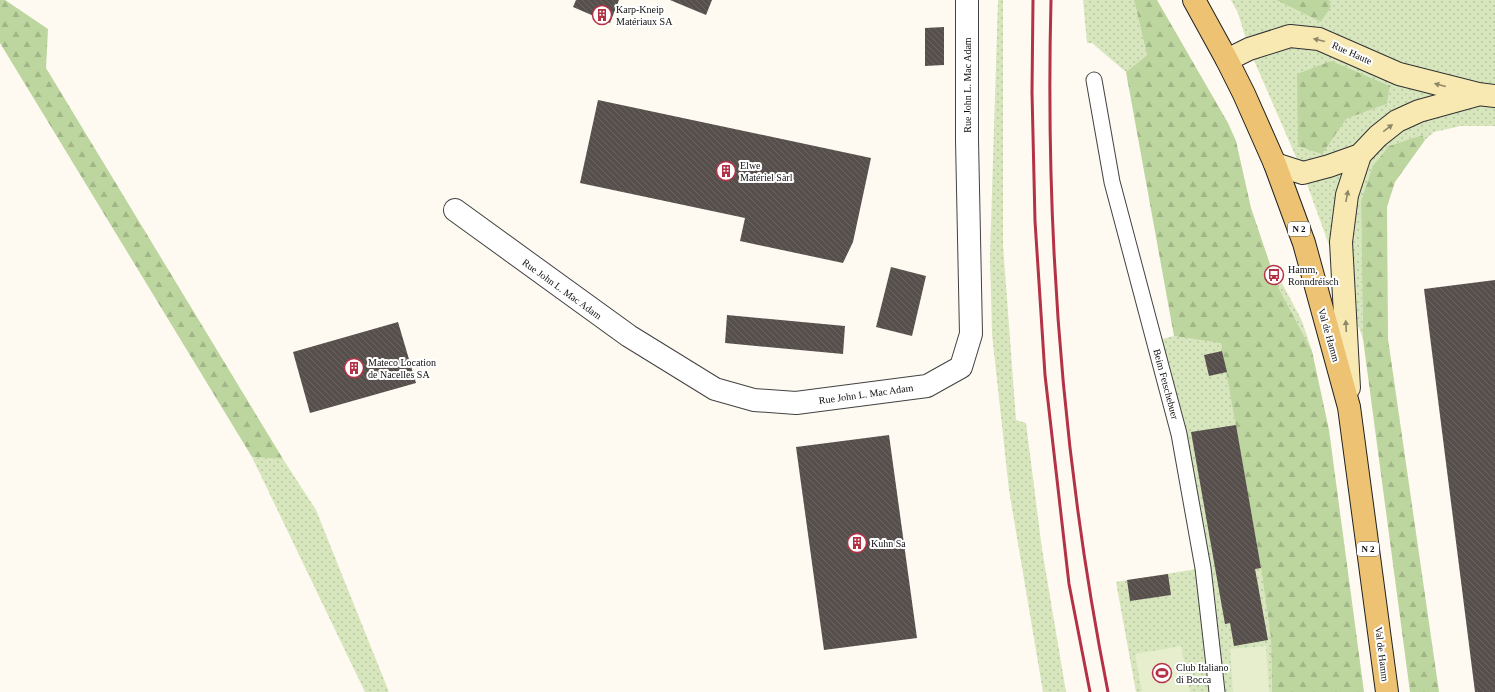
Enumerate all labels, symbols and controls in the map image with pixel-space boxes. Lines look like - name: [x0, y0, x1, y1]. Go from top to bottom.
- building icon: Karp-Kneip Matériaux SA: [591, 4, 613, 26]
- place label: Karp-Kneip Matériaux SA: [616, 4, 673, 27]
- one-way arrow: [1313, 36, 1325, 42]
- street label: Rue John L. Mac Adam: [962, 37, 973, 133]
- street label: Rue Haute: [1330, 39, 1374, 67]
- one-way arrow: [1434, 81, 1447, 87]
- one-way arrow: [1383, 124, 1394, 133]
- building icon: Elwe Matériel Sàrl: [715, 160, 737, 182]
- place label: Elwe Matériel Sàrl: [740, 160, 793, 183]
- one-way arrow: [1344, 190, 1350, 203]
- road number: N 2: [1288, 222, 1310, 236]
- street label: Rue John L. Mac Adam: [520, 257, 604, 322]
- bus stop icon: Hamm, Ronndréisch: [1263, 264, 1285, 286]
- place label: Hamm, Ronndréisch: [1288, 264, 1339, 287]
- street label: Val de Hamm: [1316, 307, 1342, 363]
- one-way arrow: [1342, 320, 1349, 332]
- street label: Beim Fetschebuer: [1151, 348, 1181, 421]
- building icon: Mateco Location de Nacelles SA: [343, 357, 365, 379]
- place label: Mateco Location de Nacelles SA: [368, 357, 436, 380]
- street label: Rue John L. Mac Adam: [818, 382, 914, 406]
- building icon: Kuhn Sa: [846, 532, 868, 554]
- place label: Kuhn Sa: [871, 538, 906, 549]
- road number: N 2: [1357, 542, 1379, 556]
- street label: Val de Hamm: [1373, 626, 1391, 682]
- sports icon: Club Italiano di Bocca: [1151, 662, 1173, 684]
- place label: Club Italiano di Bocca: [1176, 662, 1229, 685]

